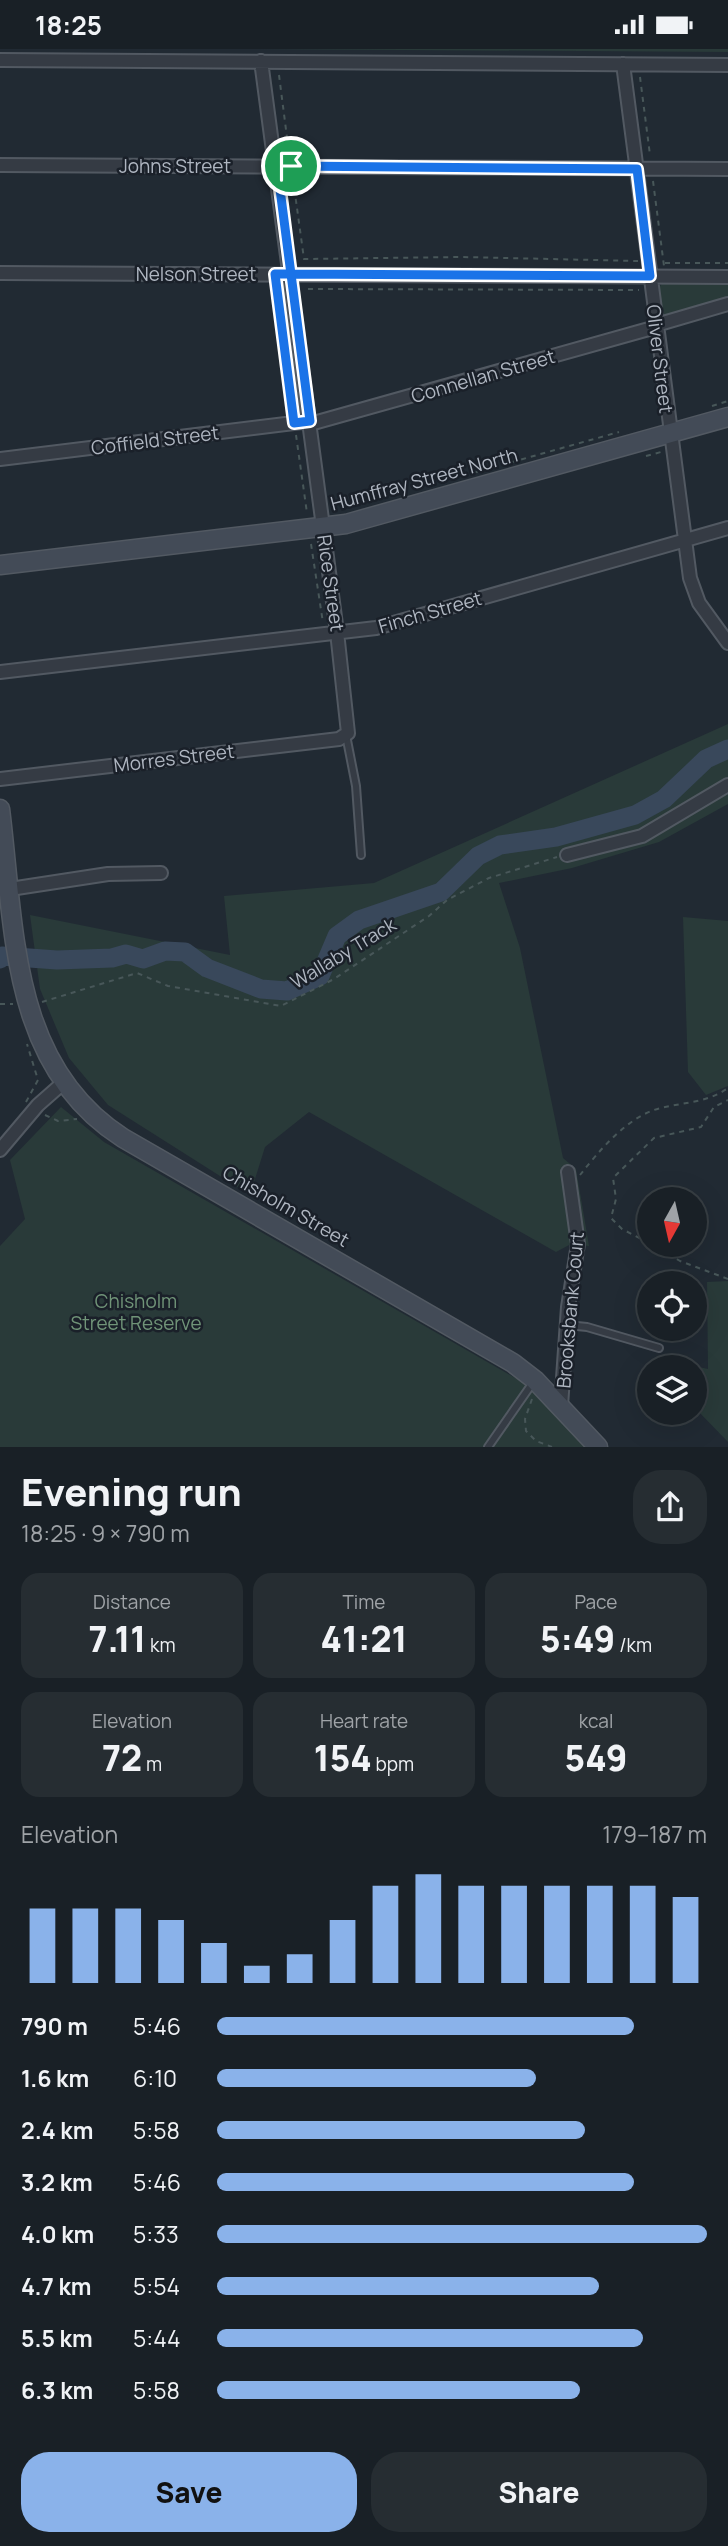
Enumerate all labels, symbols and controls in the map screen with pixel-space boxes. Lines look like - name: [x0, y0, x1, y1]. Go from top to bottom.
- text: 18:25: [35, 7, 102, 43]
- pin: [261, 136, 321, 196]
- icon: arrive: [272, 147, 310, 185]
- street label: Johns Street: [119, 153, 231, 179]
- street label: Nelson Street: [136, 261, 256, 287]
- street label: Oliver Street: [640, 303, 680, 415]
- street label: Connellan Street: [408, 343, 558, 409]
- street label: Coffield Street: [90, 419, 220, 461]
- street label: Humffray Street North: [327, 441, 521, 517]
- street label: Rice Street: [311, 533, 351, 633]
- street label: Finch Street: [375, 585, 485, 639]
- street label: Morres Street: [112, 738, 236, 778]
- street label: Wallaby Track: [285, 911, 401, 995]
- street label: Chisholm Street: [218, 1159, 354, 1253]
- north arrow: [637, 1187, 707, 1257]
- map controls: [637, 1187, 707, 1425]
- street label: Brooksbank Court: [550, 1231, 590, 1389]
- button: locate: [637, 1271, 707, 1341]
- park label: Chisholm Street Reserve: [71, 1288, 202, 1336]
- button: layers: [637, 1355, 707, 1425]
- text: Evening run: [21, 1465, 242, 1517]
- button: share: [633, 1470, 707, 1544]
- text: 18:25 · 9 × 790 m: [21, 1517, 190, 1549]
- text: Distance: [93, 1589, 171, 1615]
- text: Time: [343, 1589, 385, 1615]
- text: Pace: [575, 1589, 617, 1615]
- text: 7.11: [88, 1615, 146, 1663]
- text: 41:21: [321, 1615, 407, 1663]
- text: 5:49: [540, 1615, 615, 1663]
- text: km: [146, 1632, 176, 1658]
- text: /km: [615, 1632, 652, 1658]
- text: Elevation: [92, 1708, 172, 1734]
- text: Heart rate: [320, 1708, 408, 1734]
- text: kcal: [579, 1708, 613, 1734]
- text: 72: [102, 1734, 142, 1782]
- text: 154: [314, 1734, 372, 1782]
- text: 549: [565, 1734, 627, 1782]
- text: m: [142, 1751, 162, 1777]
- text: bpm: [372, 1751, 414, 1777]
- text: Elevation: [21, 1818, 118, 1850]
- text: 179–187 m: [602, 1818, 707, 1850]
- text: 790 m: [21, 2010, 88, 2042]
- text: 5:46: [133, 2010, 181, 2042]
- text: 1.6 km: [21, 2062, 89, 2094]
- text: 6:10: [133, 2062, 177, 2094]
- text: 2.4 km: [21, 2114, 93, 2146]
- text: 5:58: [133, 2114, 180, 2146]
- text: 3.2 km: [21, 2166, 93, 2198]
- text: 5:46: [133, 2166, 181, 2198]
- text: 4.0 km: [21, 2218, 94, 2250]
- text: 5:33: [133, 2218, 179, 2250]
- text: 4.7 km: [21, 2270, 91, 2302]
- text: 5:54: [133, 2270, 180, 2302]
- text: 5.5 km: [21, 2322, 93, 2354]
- text: 5:44: [133, 2322, 181, 2354]
- text: 6.3 km: [21, 2374, 93, 2406]
- text: 5:58: [133, 2374, 180, 2406]
- button: Save: [21, 2452, 357, 2532]
- button: Share: [371, 2452, 707, 2532]

